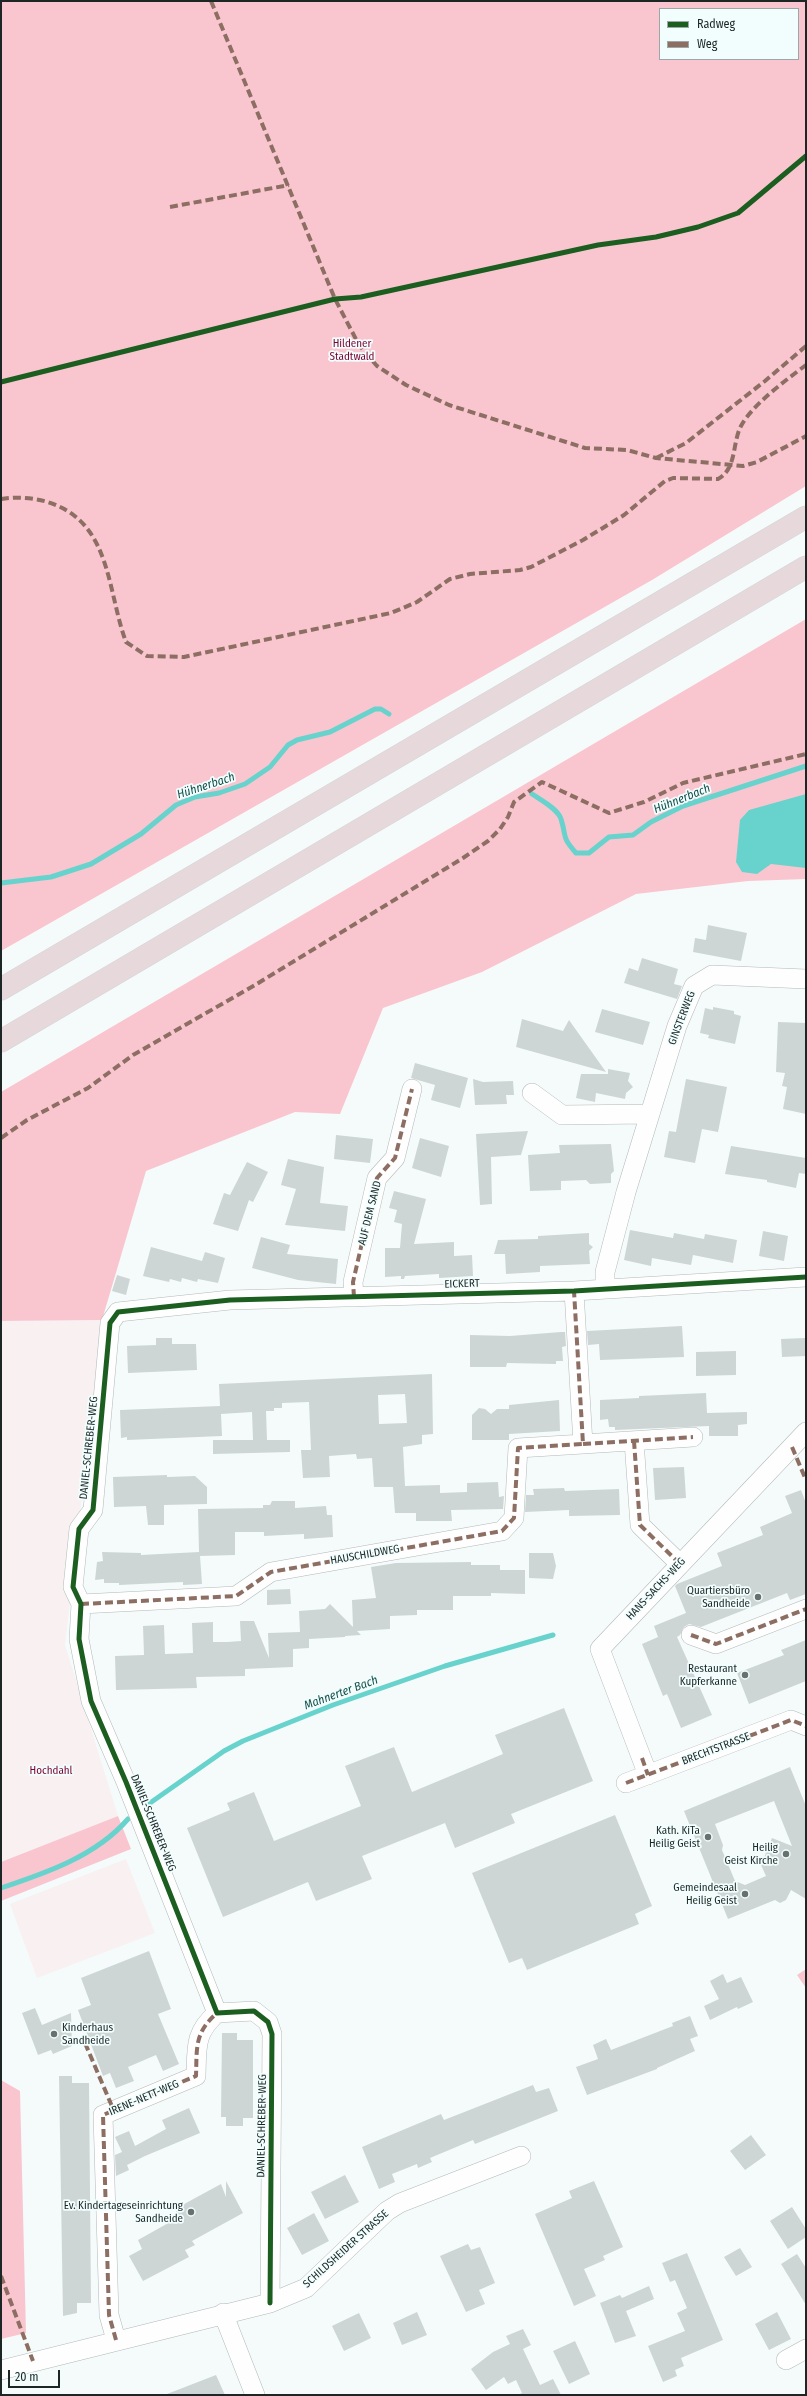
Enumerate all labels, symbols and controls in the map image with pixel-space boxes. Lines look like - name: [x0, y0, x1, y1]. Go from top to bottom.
- legend: [659, 8, 799, 60]
- text: Radweg: [697, 17, 735, 31]
- text: Weg: [697, 37, 717, 51]
- park label: Hildener Stadtwald: [330, 337, 374, 363]
- water label: Hühnerbach: [175, 770, 237, 802]
- water label: Hühnerbach: [652, 781, 712, 817]
- street label: GINSTERWEG: [666, 989, 698, 1047]
- street label: AUF DEM SAND: [356, 1180, 384, 1246]
- street label: EICKERT: [444, 1277, 480, 1291]
- street label: DANIEL-SCHREBER-WEG: [77, 1396, 101, 1500]
- street label: HAUSCHILDWEG: [329, 1542, 401, 1568]
- street label: HANS-SACHS-WEG: [624, 1555, 688, 1623]
- place label: Quartiersbüro Sandheide: [687, 1584, 750, 1610]
- marker: Quartiersbüro Sandheide: [753, 1592, 763, 1602]
- place label: Restaurant Kupferkanne: [680, 1662, 737, 1688]
- marker: Restaurant Kupferkanne: [740, 1670, 750, 1680]
- water label: Mahnerter Bach: [302, 1673, 380, 1713]
- street label: BRECHTSTRASSE: [680, 1730, 752, 1768]
- park label: Hochdahl: [30, 1764, 72, 1778]
- street label: DANIEL-SCHREBER-WEG: [127, 1773, 179, 1873]
- place label: Kath. KiTa Heilig Geist: [649, 1824, 700, 1850]
- marker: Kath. KiTa Heilig Geist: [703, 1832, 713, 1842]
- place label: Heilig Geist Kirche: [725, 1841, 778, 1867]
- marker: Heilig Geist Kirche: [781, 1849, 791, 1859]
- place label: Gemeindesaal Heilig Geist: [673, 1881, 737, 1907]
- marker: Gemeindesaal Heilig Geist: [740, 1889, 750, 1899]
- place label: Kinderhaus Sandheide: [62, 2021, 113, 2047]
- marker: Kinderhaus Sandheide: [49, 2029, 59, 2039]
- street label: DANIEL-SCHREBER-WEG: [254, 2074, 270, 2178]
- street label: IRENE-NETT-WEG: [107, 2077, 181, 2119]
- place label: Ev. Kindertageseinrichtung Sandheide: [64, 2199, 183, 2225]
- marker: Ev. Kindertageseinrichtung Sandheide: [186, 2207, 196, 2217]
- street label: SCHILDSHEIDER STRASSE: [301, 2207, 391, 2291]
- scale bar: [10, 2362, 62, 2388]
- text: 20 m: [15, 2370, 39, 2384]

